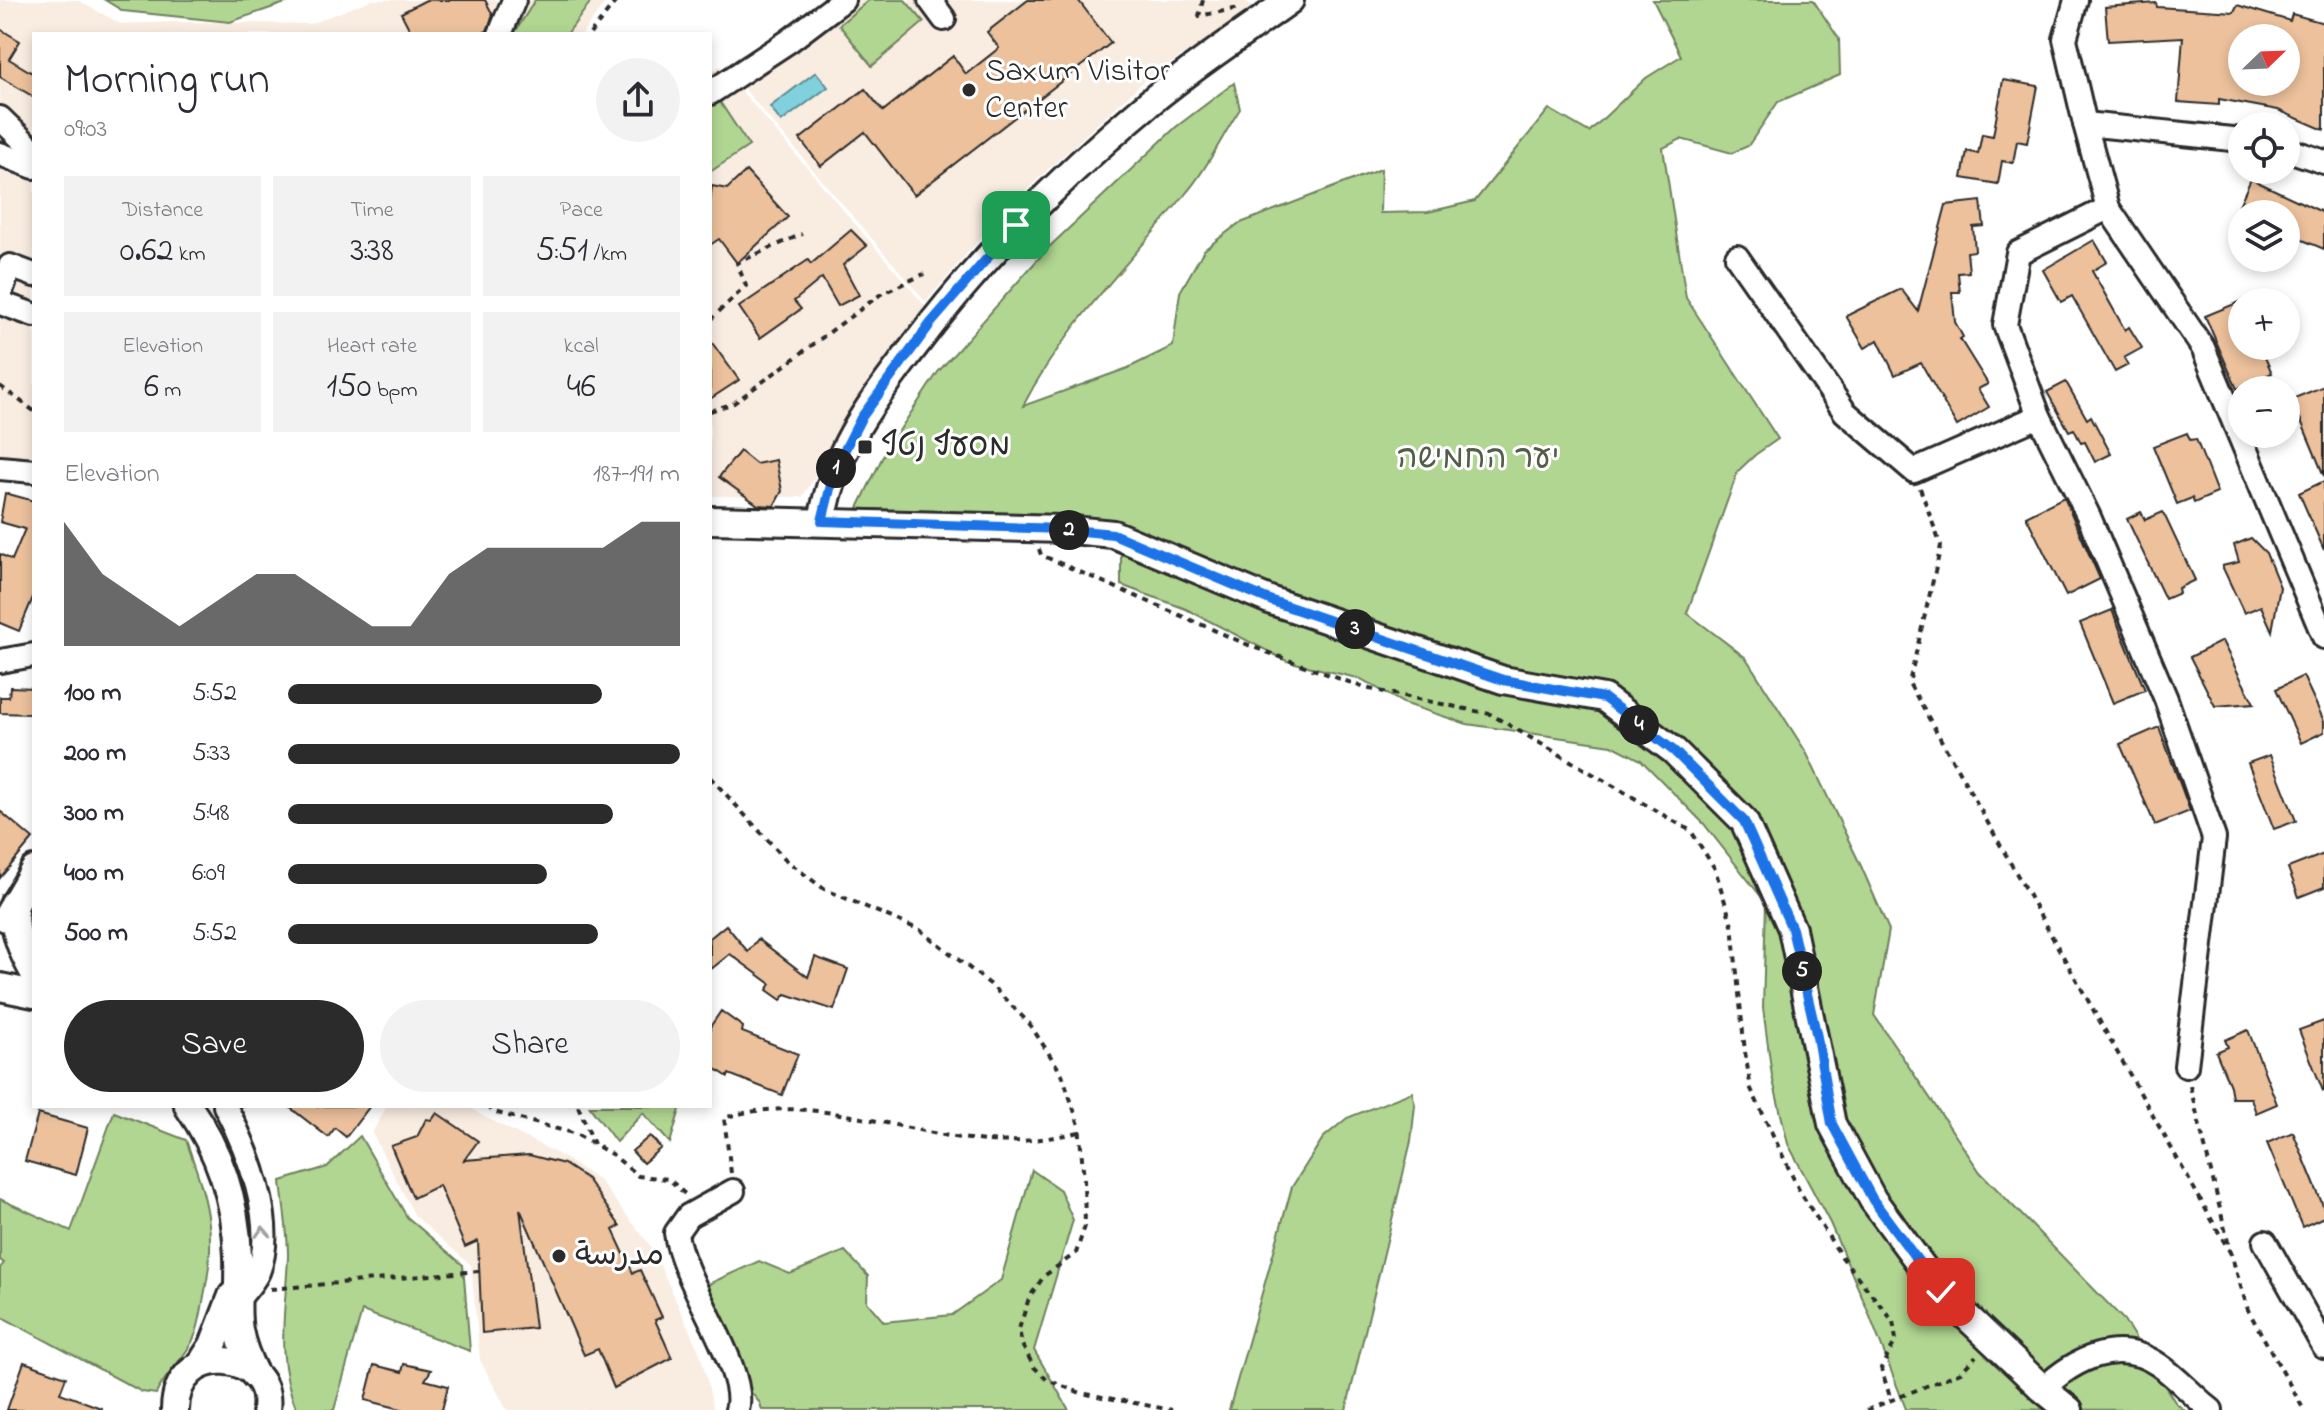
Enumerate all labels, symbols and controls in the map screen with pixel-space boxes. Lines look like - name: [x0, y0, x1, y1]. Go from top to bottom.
- north arrow: [2228, 24, 2300, 96]
- map controls: [2228, 24, 2300, 448]
- text: Morning run: [64, 49, 270, 113]
- place label: Saxum Visitor Center: [985, 49, 1170, 133]
- button: share: [596, 58, 680, 142]
- marker: Saxum Visitor Center: [960, 81, 978, 99]
- text: 09:03: [64, 111, 107, 149]
- button: locate: [2228, 112, 2300, 184]
- pin: [982, 191, 1050, 259]
- text: Distance: [122, 195, 203, 227]
- text: Time: [350, 195, 394, 227]
- text: Pace: [560, 195, 603, 227]
- button: layers: [2228, 200, 2300, 272]
- icon: arrive: [994, 203, 1038, 247]
- text: 0.62: [120, 227, 173, 277]
- text: 3:38: [350, 227, 394, 277]
- text: 5:51: [536, 227, 588, 277]
- text: km: [173, 239, 206, 271]
- text: /km: [588, 239, 627, 271]
- button: +: [2228, 288, 2300, 360]
- text: Elevation: [122, 331, 203, 363]
- text: Heart rate: [327, 331, 417, 363]
- text: kcal: [564, 331, 599, 363]
- text: 6: [144, 363, 159, 413]
- text: 150: [326, 363, 371, 413]
- text: 46: [567, 363, 596, 413]
- text: m: [159, 375, 181, 407]
- text: bpm: [371, 375, 418, 407]
- button: −: [2228, 376, 2300, 448]
- place label: מסעף נטף: [881, 424, 1010, 471]
- park label: יער החמישה: [1397, 436, 1559, 483]
- marker: מסעף נטף: [856, 438, 874, 456]
- pin: 1: [816, 448, 856, 488]
- text: 1: [833, 452, 840, 484]
- text: Elevation: [64, 456, 160, 494]
- text: 187–191 m: [593, 456, 680, 494]
- pin: 2: [1049, 510, 1089, 550]
- text: 2: [1064, 514, 1074, 546]
- pin: 3: [1335, 609, 1375, 649]
- text: 3: [1350, 613, 1360, 645]
- text: 100 m: [64, 675, 121, 713]
- text: 5:52: [192, 675, 237, 713]
- pin: 4: [1619, 705, 1659, 745]
- text: 4: [1634, 709, 1644, 741]
- text: 200 m: [64, 735, 126, 773]
- text: 5:33: [192, 735, 231, 773]
- text: 300 m: [64, 795, 124, 833]
- text: 5:48: [192, 795, 230, 833]
- text: 400 m: [64, 855, 124, 893]
- text: 6:09: [192, 855, 225, 893]
- text: 500 m: [64, 915, 128, 953]
- text: 5:52: [192, 915, 237, 953]
- pin: 5: [1782, 951, 1822, 991]
- text: 5: [1796, 955, 1808, 987]
- button: Save: [64, 1000, 364, 1092]
- button: Share: [380, 1000, 680, 1092]
- one-way arrow: [254, 1225, 271, 1238]
- place label: مدرسة: [575, 1233, 664, 1280]
- marker: مدرسة: [550, 1247, 568, 1265]
- pin: [1907, 1258, 1975, 1326]
- icon: check: [1919, 1270, 1963, 1314]

